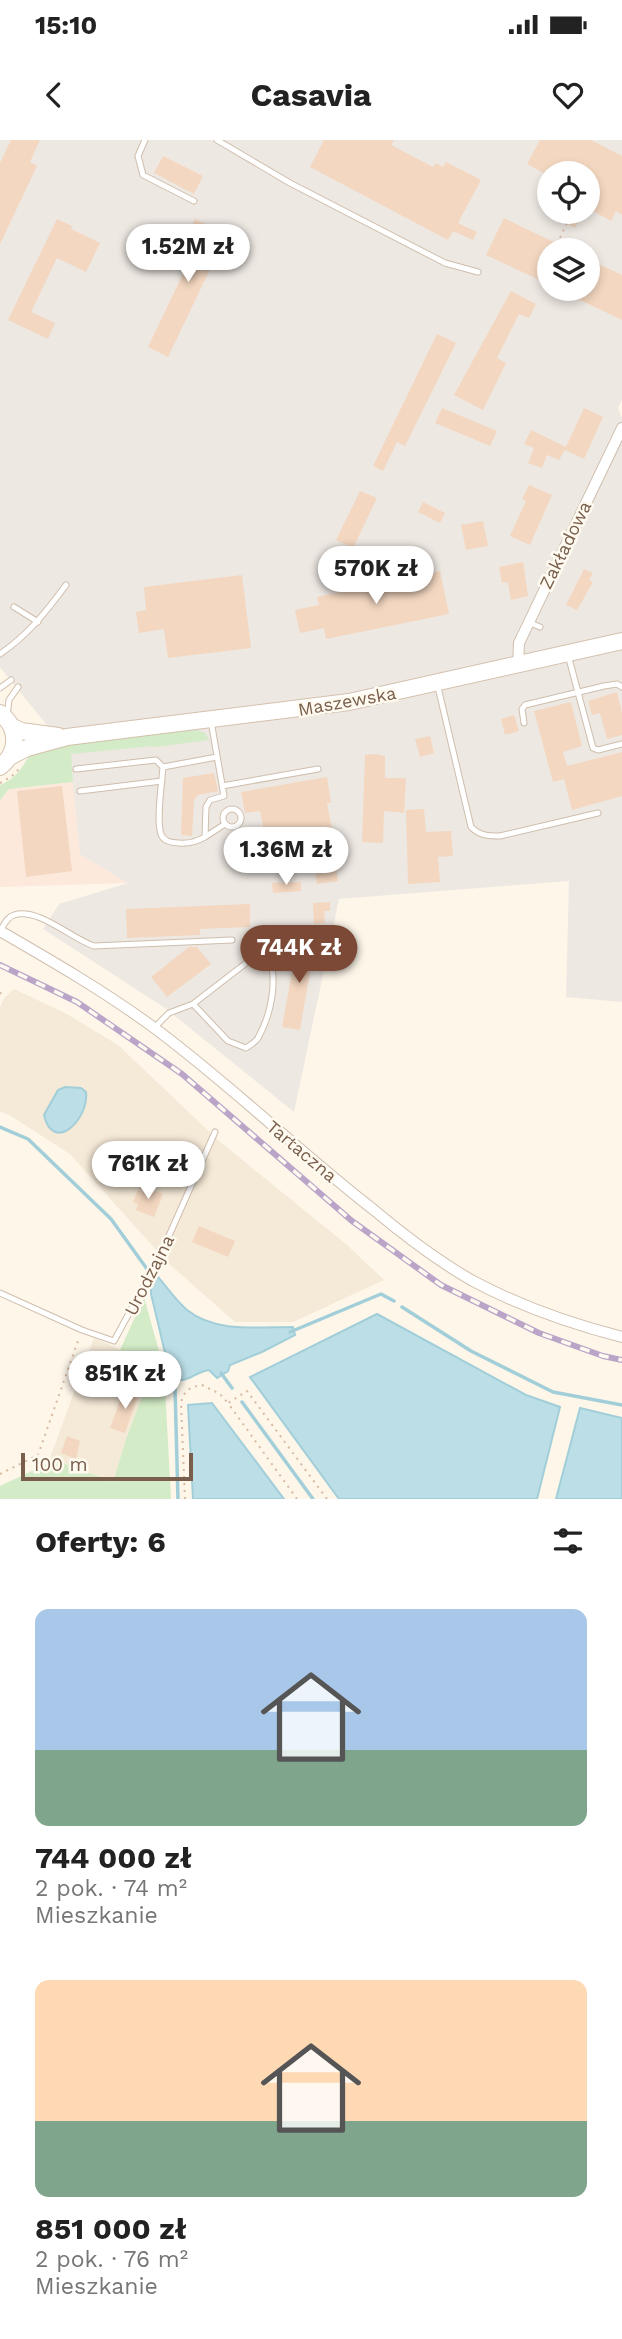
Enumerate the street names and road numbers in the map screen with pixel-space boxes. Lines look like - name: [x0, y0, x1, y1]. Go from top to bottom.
- street label: Zakładowa: [535, 498, 595, 592]
- street label: Maszewska: [296, 682, 398, 720]
- street label: Tartaczna: [263, 1116, 341, 1186]
- street label: Urodzajna: [120, 1231, 178, 1319]

